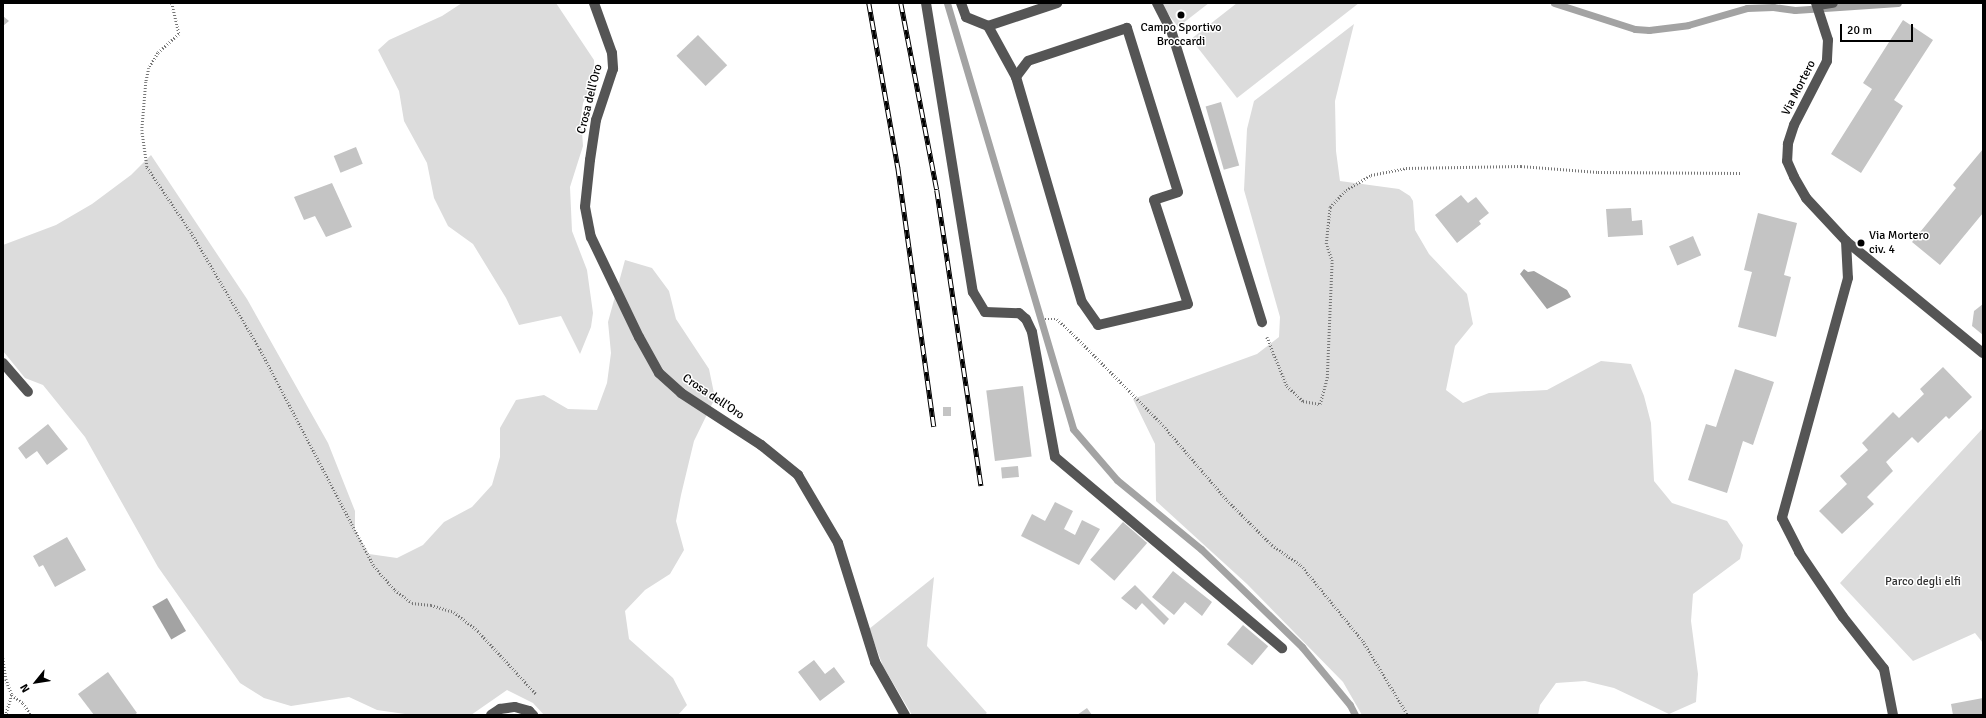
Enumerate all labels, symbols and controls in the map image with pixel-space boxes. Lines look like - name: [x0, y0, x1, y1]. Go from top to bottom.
- marker: Campo Sportivo Broccardi: [1176, 10, 1186, 20]
- scale bar: [1842, 16, 1915, 42]
- place label: Campo Sportivo Broccardi: [1141, 21, 1221, 49]
- text: 20 m: [1847, 23, 1872, 38]
- street label: Via Mortero: [1779, 58, 1819, 118]
- street label: Crosa dell'Oro: [574, 63, 606, 135]
- place label: Via Mortero civ. 4: [1869, 229, 1929, 257]
- marker: Via Mortero civ. 4: [1856, 238, 1866, 248]
- street label: Crosa dell'Oro: [679, 371, 747, 423]
- park label: Parco degli elfi: [1885, 575, 1961, 589]
- north arrow: [16, 662, 56, 702]
- text: N: [18, 682, 33, 695]

